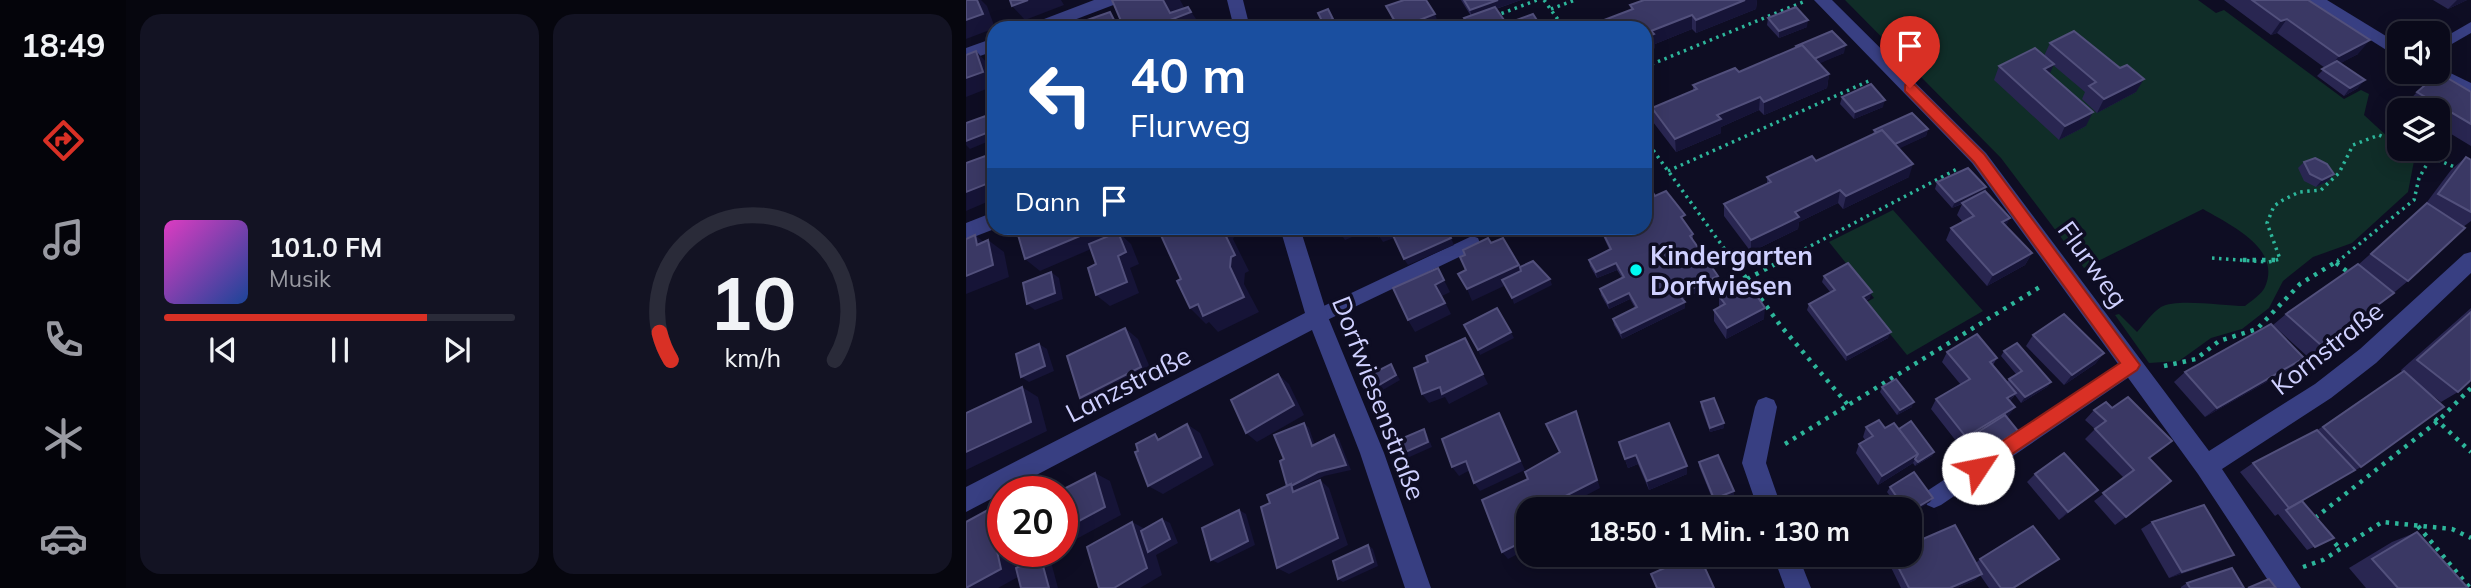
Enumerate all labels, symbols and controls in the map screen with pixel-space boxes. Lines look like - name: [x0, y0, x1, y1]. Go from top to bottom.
- pin: [1880, 16, 1940, 88]
- map controls: [2387, 21, 2450, 161]
- button: sound: [2387, 21, 2450, 84]
- text: 18:49: [21, 25, 105, 65]
- icon: arrive: [1891, 27, 1929, 65]
- text: 40 m: [1130, 44, 1246, 105]
- icon: left: [1015, 49, 1106, 140]
- button: layers: [2387, 98, 2450, 161]
- text: Flurweg: [1130, 105, 1251, 145]
- icon: directions: [39, 116, 88, 165]
- icon: arrive: [1095, 182, 1133, 220]
- text: Dann: [1015, 185, 1081, 218]
- icon: music: [39, 215, 88, 264]
- street label: Flurweg: [2051, 215, 2135, 313]
- text: 101.0 FM: [269, 231, 382, 264]
- place label: Kindergarten Dorfwiesen: [1650, 239, 1813, 302]
- text: 10: [709, 257, 796, 348]
- marker: Kindergarten Dorfwiesen: [1628, 262, 1644, 278]
- text: Musik: [269, 264, 331, 293]
- street label: Dorfwiesenstraße: [1325, 291, 1433, 505]
- street label: Kornstraße: [2264, 294, 2390, 402]
- icon: phone: [39, 315, 88, 364]
- icon: previous: [204, 331, 242, 369]
- icon: pause: [321, 331, 359, 369]
- icon: next: [438, 331, 476, 369]
- street label: Lanzstraße: [1060, 338, 1196, 430]
- text: km/h: [724, 342, 781, 373]
- icon: climate: [39, 414, 88, 463]
- position arrow: [1941, 431, 2015, 505]
- speed limit sign: 20: [987, 476, 1078, 567]
- icon: car: [39, 514, 88, 563]
- text: 18:50 · 1 Min. · 130 m: [1588, 515, 1850, 548]

